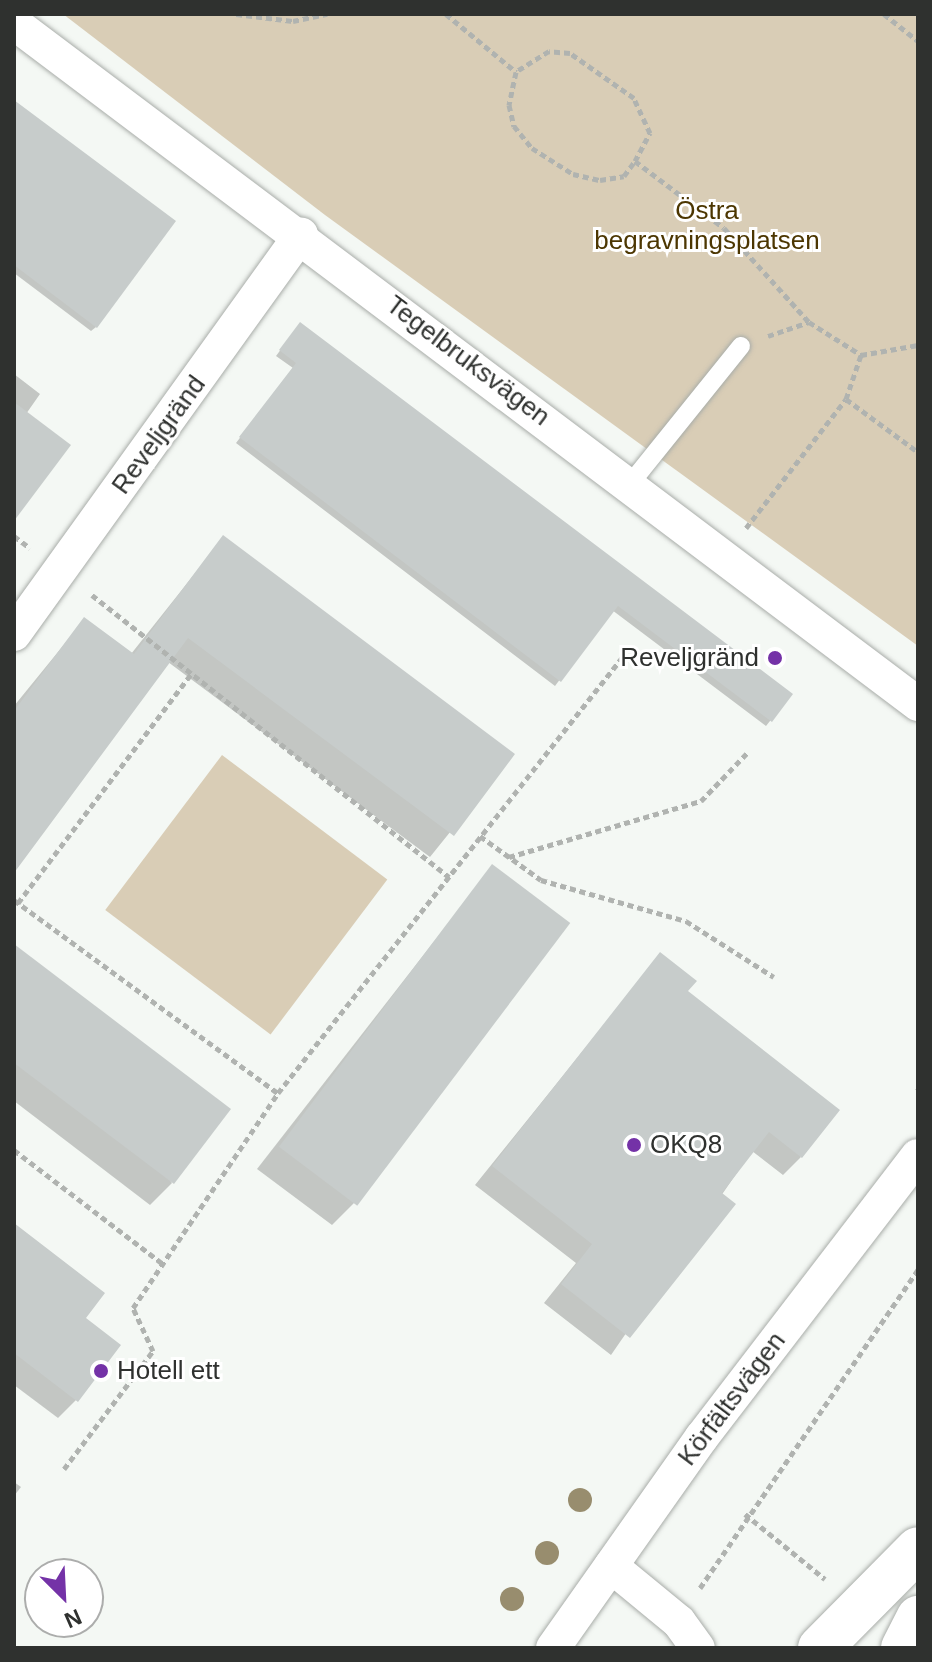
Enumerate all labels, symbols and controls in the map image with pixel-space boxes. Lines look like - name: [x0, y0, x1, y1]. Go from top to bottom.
- park label: Östra begravningsplatsen: [594, 195, 820, 256]
- street label: Tegelbruksvägen: [380, 289, 556, 433]
- street label: Reveljgränd: [106, 370, 212, 500]
- place label: Reveljgränd: [620, 642, 759, 674]
- marker: Reveljgränd: [766, 649, 784, 667]
- place label: OKQ8: [650, 1129, 722, 1161]
- marker: OKQ8: [625, 1136, 643, 1154]
- street label: Körfältsvägen: [672, 1326, 792, 1472]
- place label: Hotell ett: [117, 1355, 220, 1387]
- marker: Hotell ett: [92, 1362, 110, 1380]
- north arrow: [24, 1558, 104, 1638]
- text: N: [61, 1604, 86, 1633]

